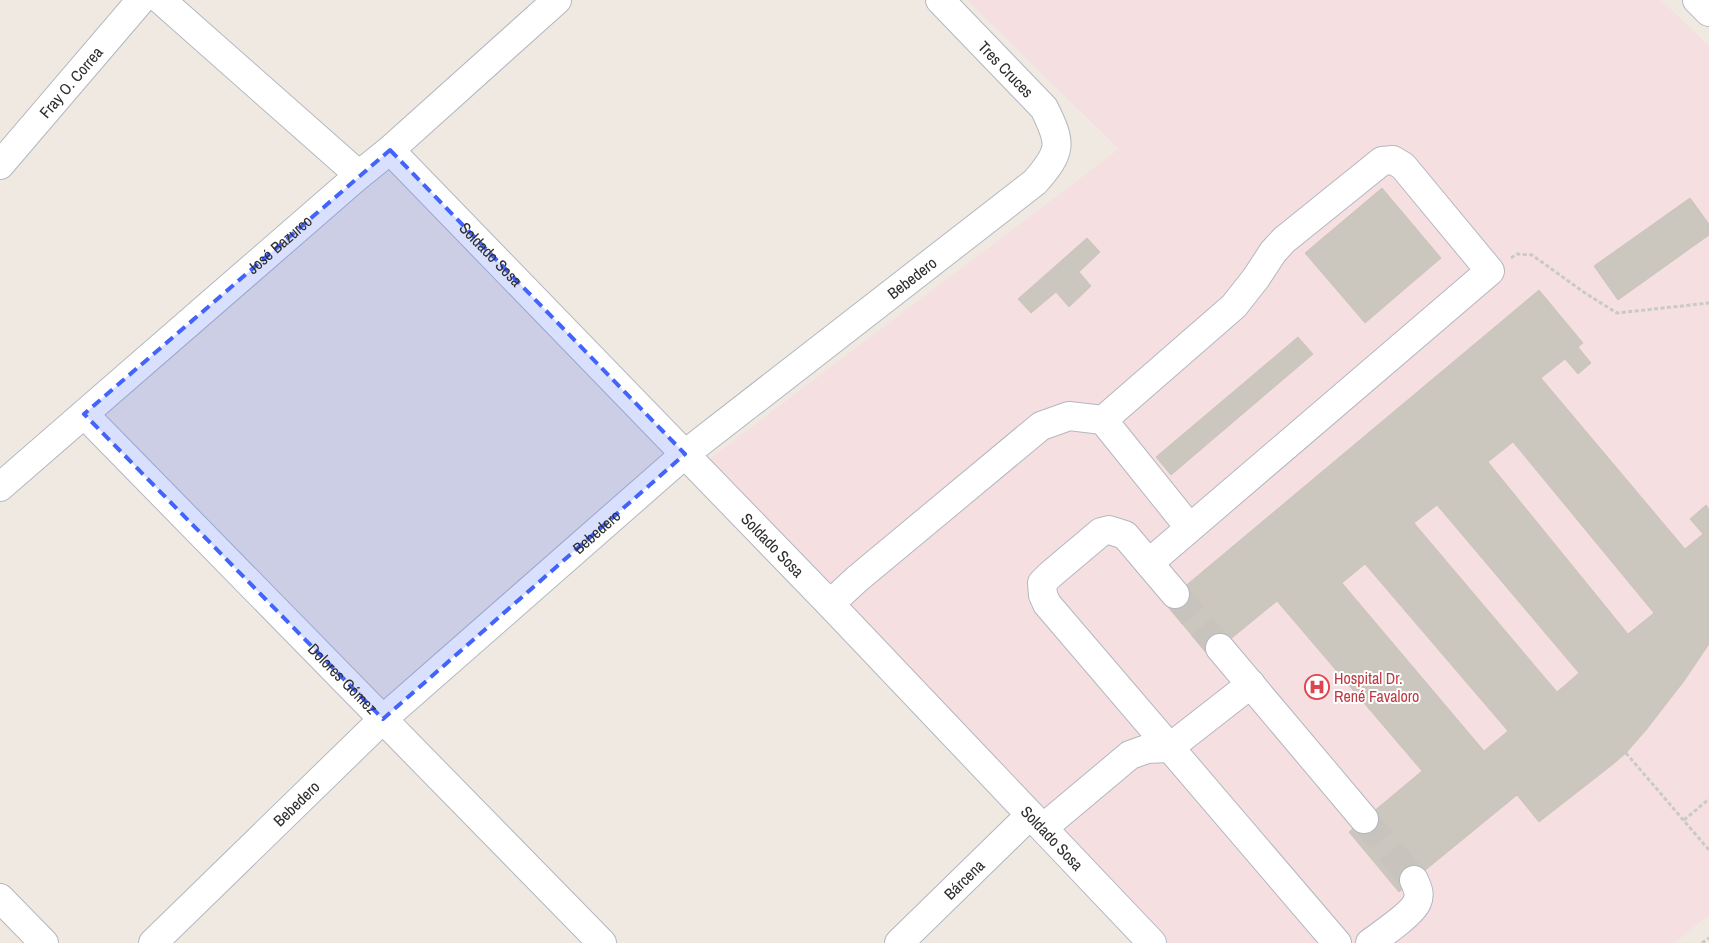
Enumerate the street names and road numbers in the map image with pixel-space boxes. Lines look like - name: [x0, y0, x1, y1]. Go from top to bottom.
- street label: Tres Cruces: [973, 36, 1039, 102]
- street label: Fray O. Correa: [34, 41, 108, 123]
- street label: José Bazurco: [242, 210, 317, 279]
- street label: Soldado Sosa: [455, 217, 528, 292]
- street label: Bebedero: [883, 252, 941, 304]
- street label: Bebedero: [568, 505, 625, 559]
- street label: Soldado Sosa: [736, 508, 810, 582]
- street label: Dolores Gómez: [303, 638, 383, 719]
- street label: Bebedero: [268, 776, 324, 831]
- street label: Soldado Sosa: [1016, 801, 1089, 876]
- street label: Bárcena: [939, 854, 990, 904]

